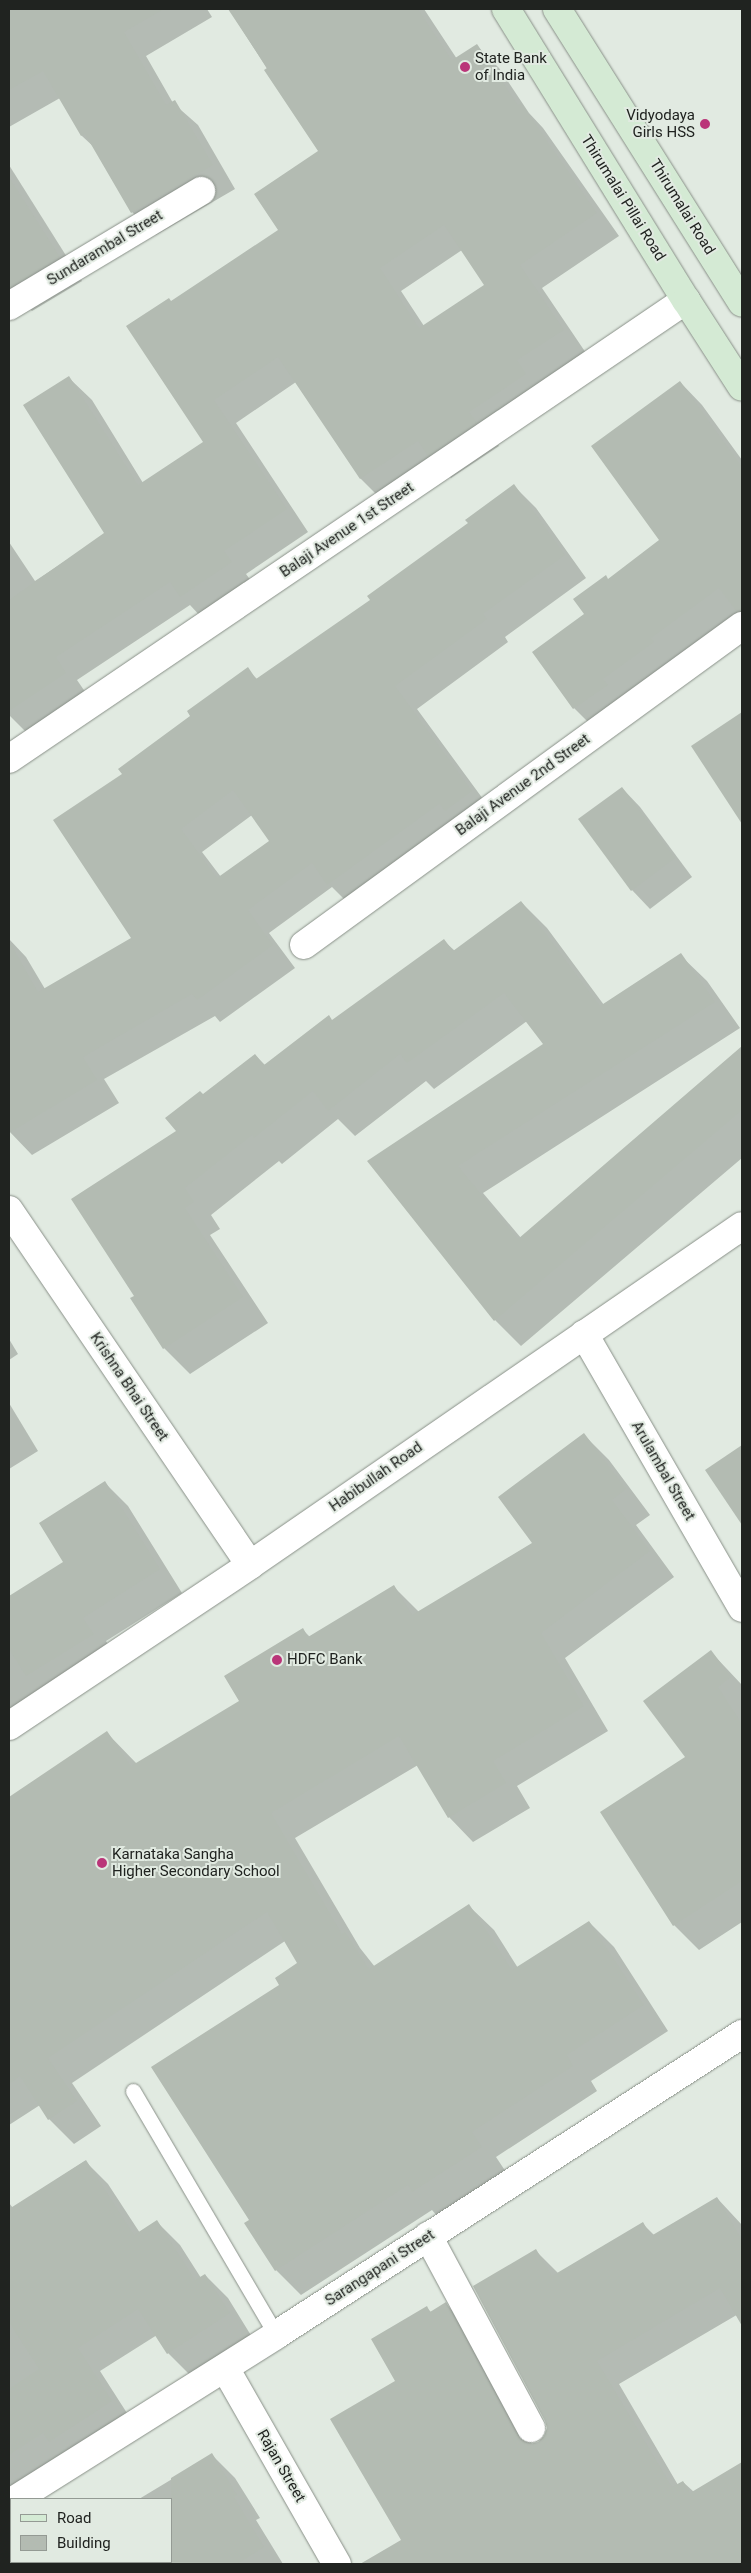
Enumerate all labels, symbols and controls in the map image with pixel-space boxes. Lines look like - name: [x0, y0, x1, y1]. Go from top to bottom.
- place label: State Bank of India: [475, 49, 547, 84]
- marker: State Bank of India: [459, 61, 471, 73]
- place label: Vidyodaya Girls HSS: [626, 106, 695, 141]
- marker: Vidyodaya Girls HSS: [699, 118, 711, 130]
- street label: Thirumalai Pillai Road: [577, 132, 669, 264]
- street label: Thirumalai Road: [645, 156, 719, 258]
- street label: Sundarambal Street: [44, 206, 166, 290]
- street label: Balaji Avenue 1st Street: [277, 479, 417, 581]
- street label: Balaji Avenue 2nd Street: [452, 730, 594, 840]
- street label: Krishna Bhai Street: [86, 1329, 172, 1445]
- street label: Arulambal Street: [627, 1418, 699, 1524]
- street label: Habibullah Road: [326, 1438, 426, 1516]
- place label: HDFC Bank: [287, 1651, 363, 1669]
- marker: HDFC Bank: [271, 1654, 283, 1666]
- place label: Karnataka Sangha Higher Secondary School: [112, 1845, 280, 1880]
- marker: Karnataka Sangha Higher Secondary School: [96, 1857, 108, 1869]
- street label: Sarangapani Street: [322, 2226, 438, 2310]
- street label: Rajan Street: [253, 2427, 309, 2505]
- legend: [10, 2498, 172, 2563]
- text: Road: [57, 2509, 91, 2527]
- text: Building: [57, 2534, 111, 2552]

